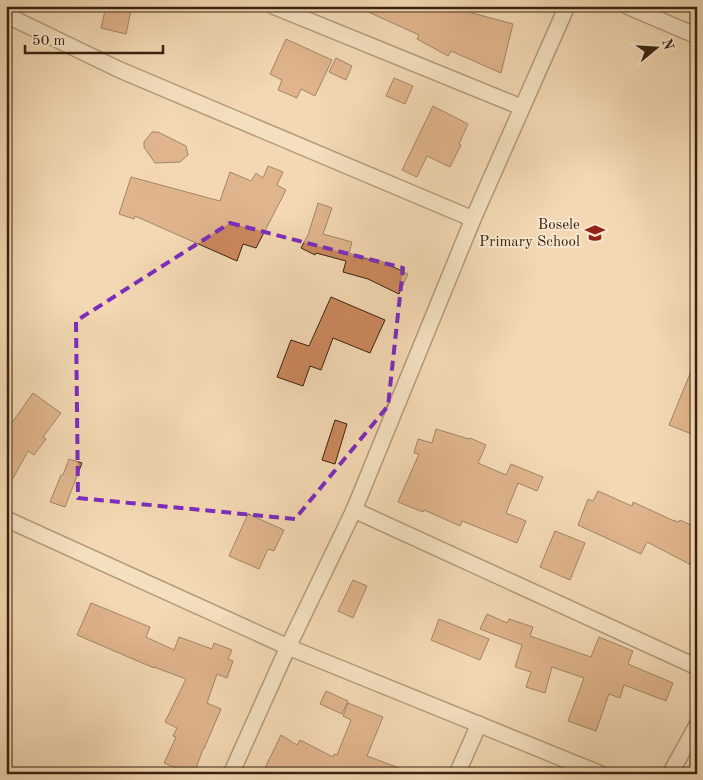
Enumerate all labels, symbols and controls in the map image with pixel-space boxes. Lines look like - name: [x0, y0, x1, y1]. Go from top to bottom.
- scale bar: [25, 22, 162, 54]
- north arrow: [630, 22, 680, 72]
- text: 50 m: [32, 34, 66, 49]
- text: N: [659, 37, 676, 52]
- place label: Bosele Primary School: [479, 218, 580, 250]
- school or university icon: Bosele Primary School: [584, 222, 606, 244]

